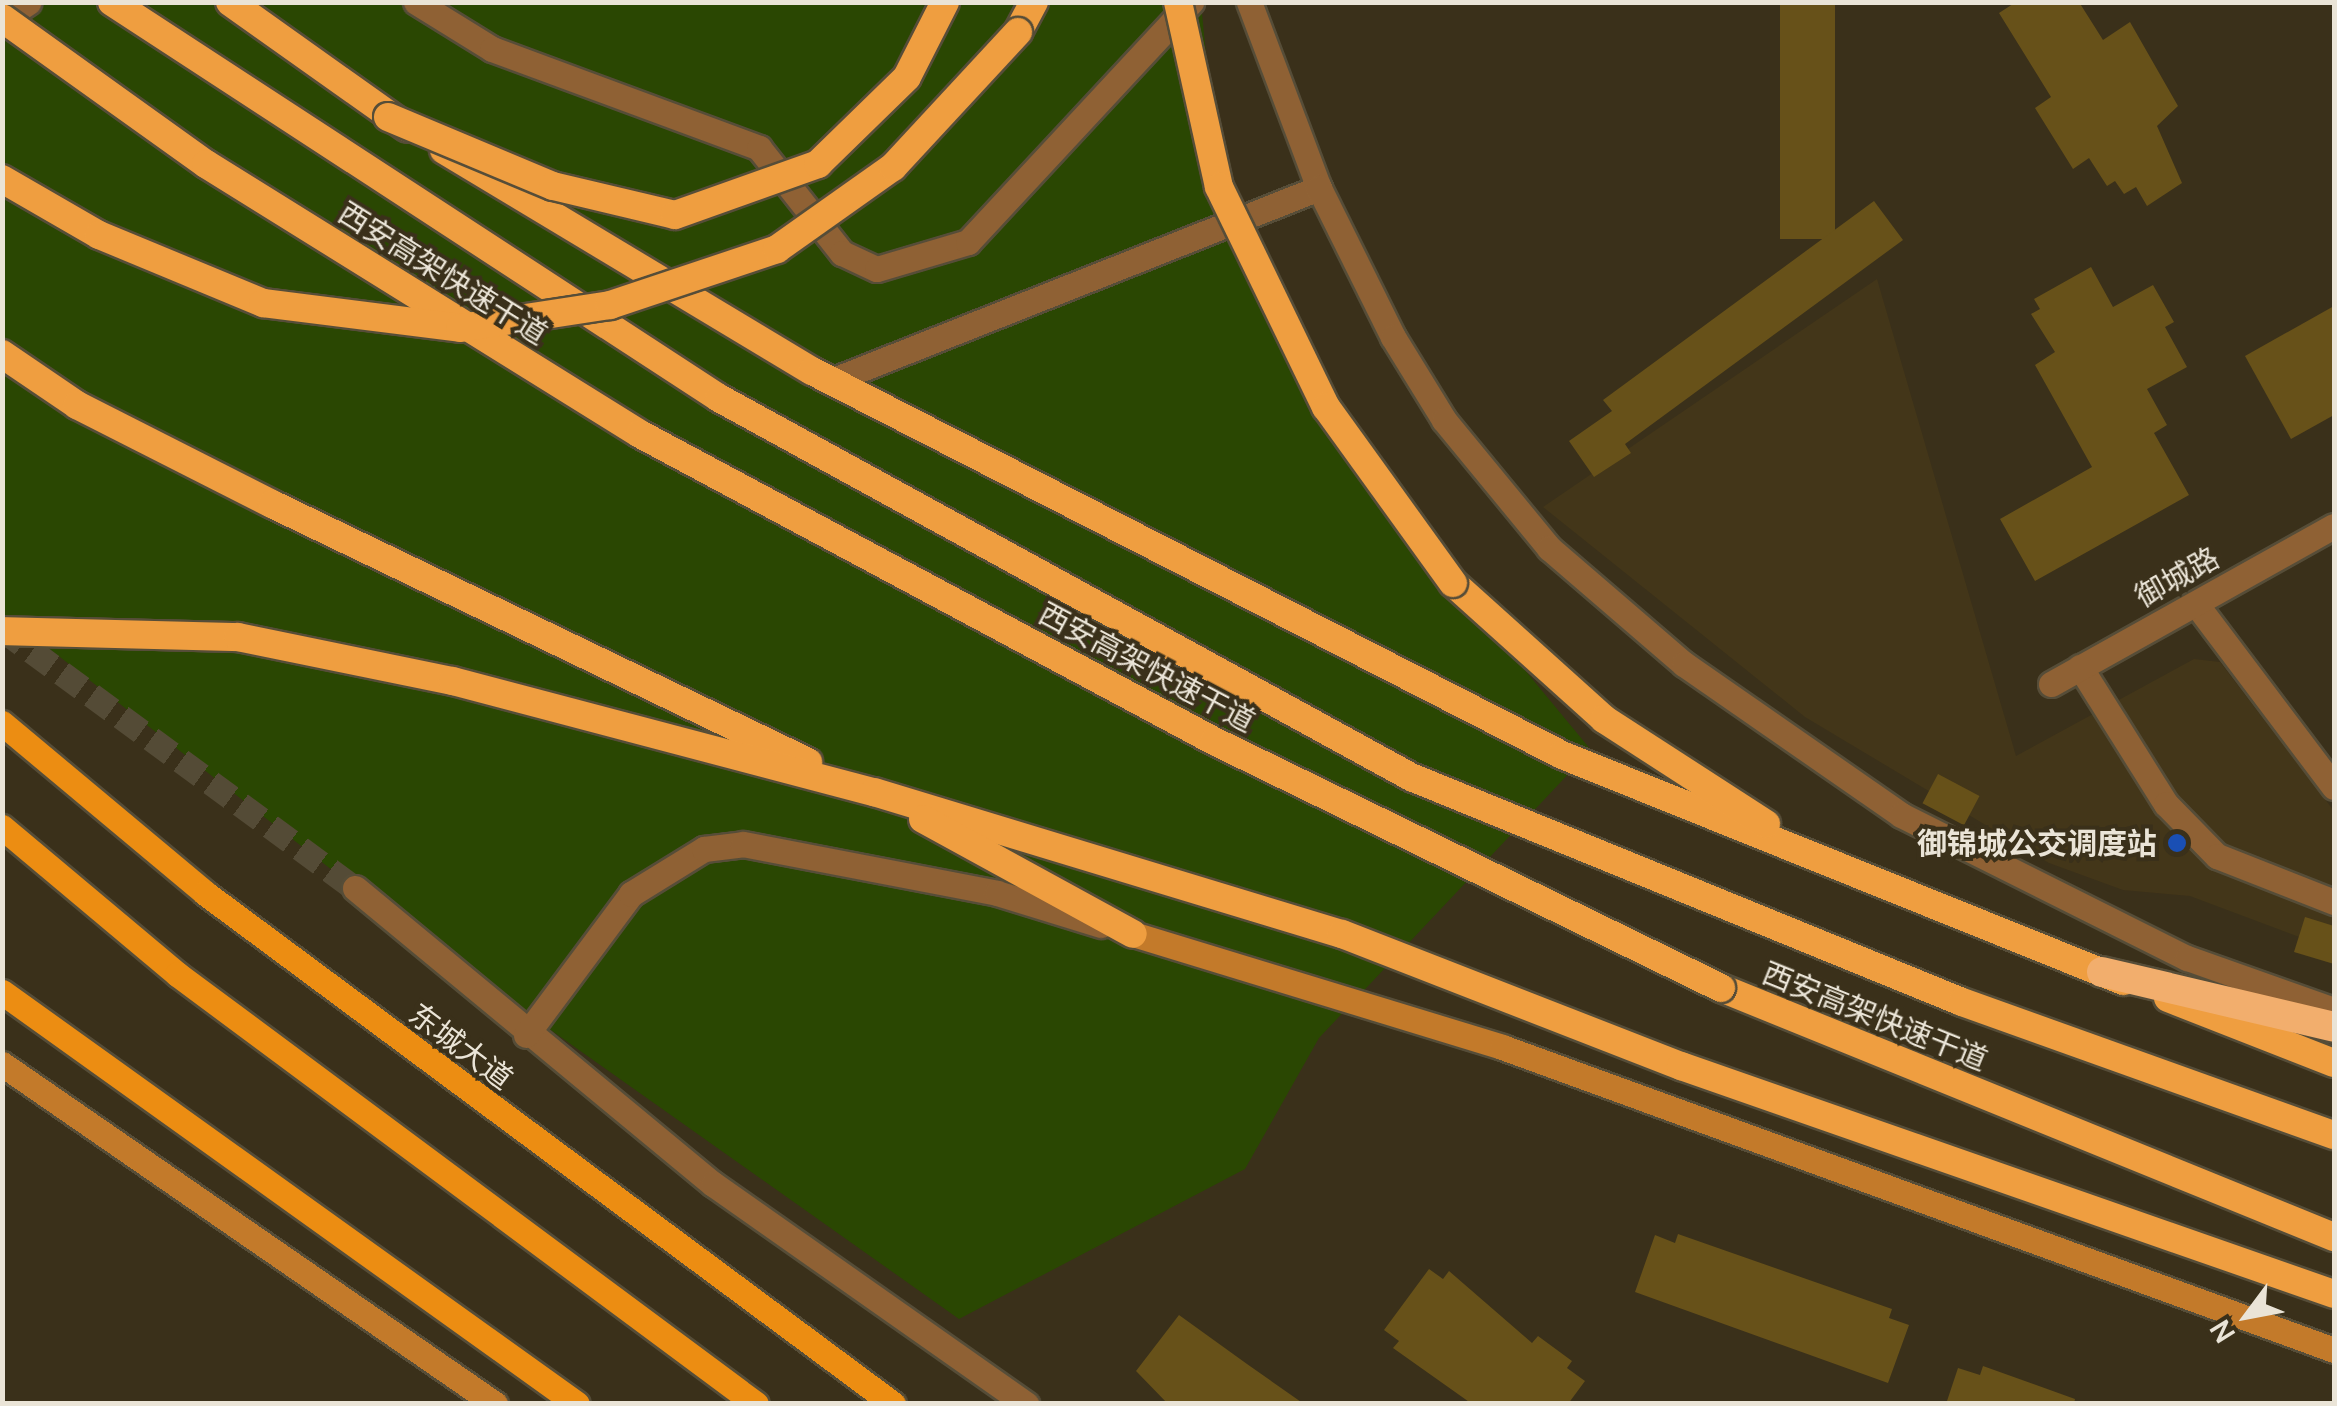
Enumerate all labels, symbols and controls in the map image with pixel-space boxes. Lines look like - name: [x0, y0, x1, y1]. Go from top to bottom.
- street label: 西安高架快速干道: [332, 194, 554, 352]
- street label: 御城路: [2129, 539, 2225, 615]
- street label: 西安高架快速干道: [1033, 595, 1261, 739]
- place label: 御锦城公交调度站: [1917, 825, 2157, 861]
- marker: 御锦城公交调度站: [2166, 832, 2188, 854]
- street label: 西安高架快速干道: [1757, 954, 1993, 1078]
- street label: 东城大道: [402, 996, 520, 1096]
- north arrow: [2197, 1266, 2297, 1366]
- text: N: [2200, 1313, 2243, 1350]

